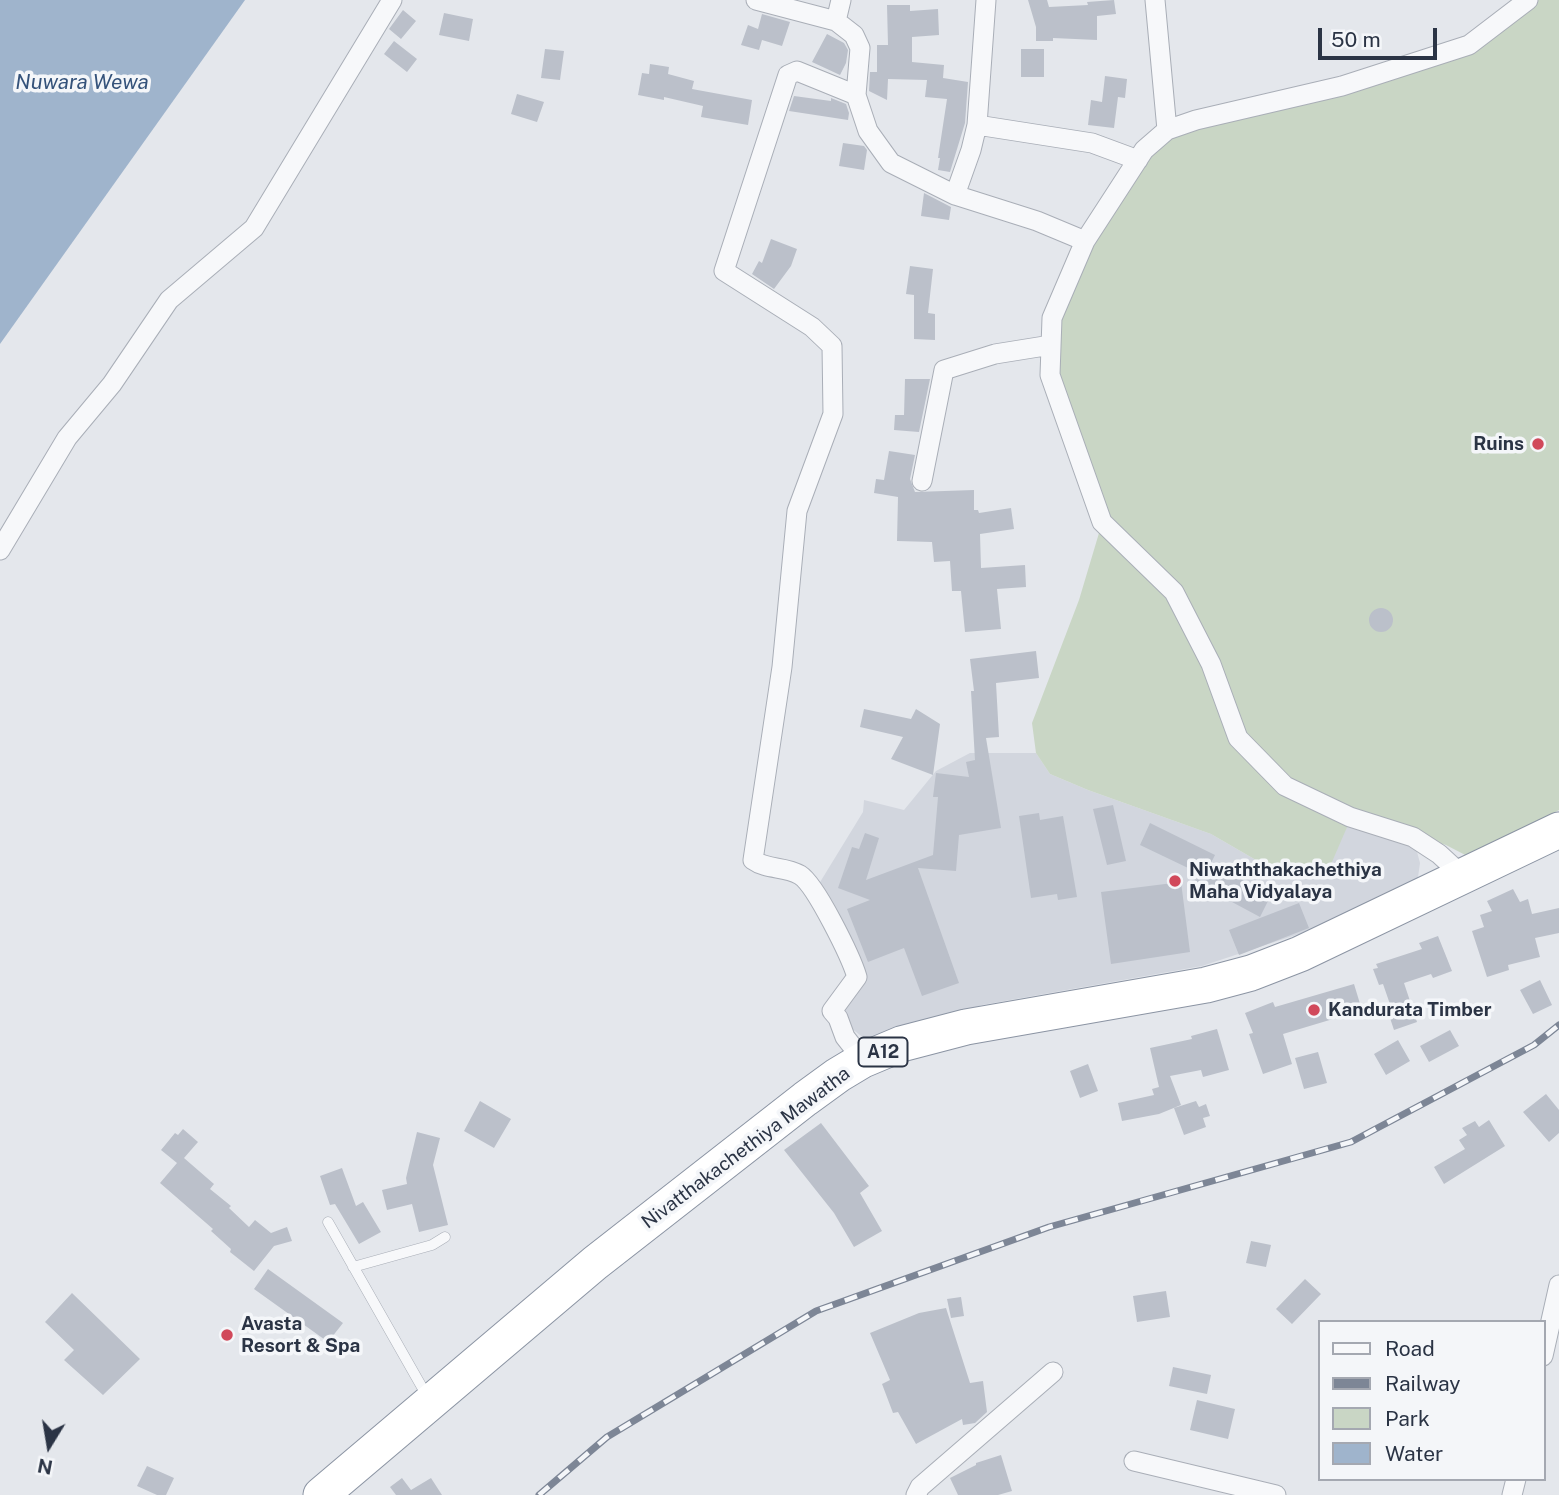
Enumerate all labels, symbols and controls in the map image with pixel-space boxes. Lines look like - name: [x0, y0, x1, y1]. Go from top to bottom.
- scale bar: [1321, 14, 1440, 58]
- text: 50 m: [1331, 27, 1381, 52]
- water label: Nuwara Wewa: [15, 70, 149, 96]
- place label: Ruins: [1473, 433, 1524, 455]
- marker: Ruins: [1530, 436, 1546, 452]
- place label: Niwaththakachethiya Maha Vidyalaya: [1189, 859, 1382, 903]
- marker: Niwaththakachethiya Maha Vidyalaya: [1167, 873, 1183, 889]
- place label: Kandurata Timber: [1328, 999, 1492, 1021]
- marker: Kandurata Timber: [1306, 1002, 1322, 1018]
- road number: A12: [858, 1037, 908, 1066]
- street label: Nivatthakachethiya Mawatha: [637, 1062, 855, 1234]
- place label: Avasta Resort & Spa: [241, 1313, 360, 1357]
- legend: [1318, 1320, 1545, 1481]
- marker: Avasta Resort & Spa: [219, 1327, 235, 1343]
- text: Road: [1385, 1336, 1435, 1361]
- text: Railway: [1385, 1371, 1461, 1396]
- text: Park: [1385, 1406, 1430, 1431]
- north arrow: [14, 1411, 84, 1481]
- text: Water: [1385, 1441, 1443, 1466]
- text: N: [36, 1454, 54, 1479]

